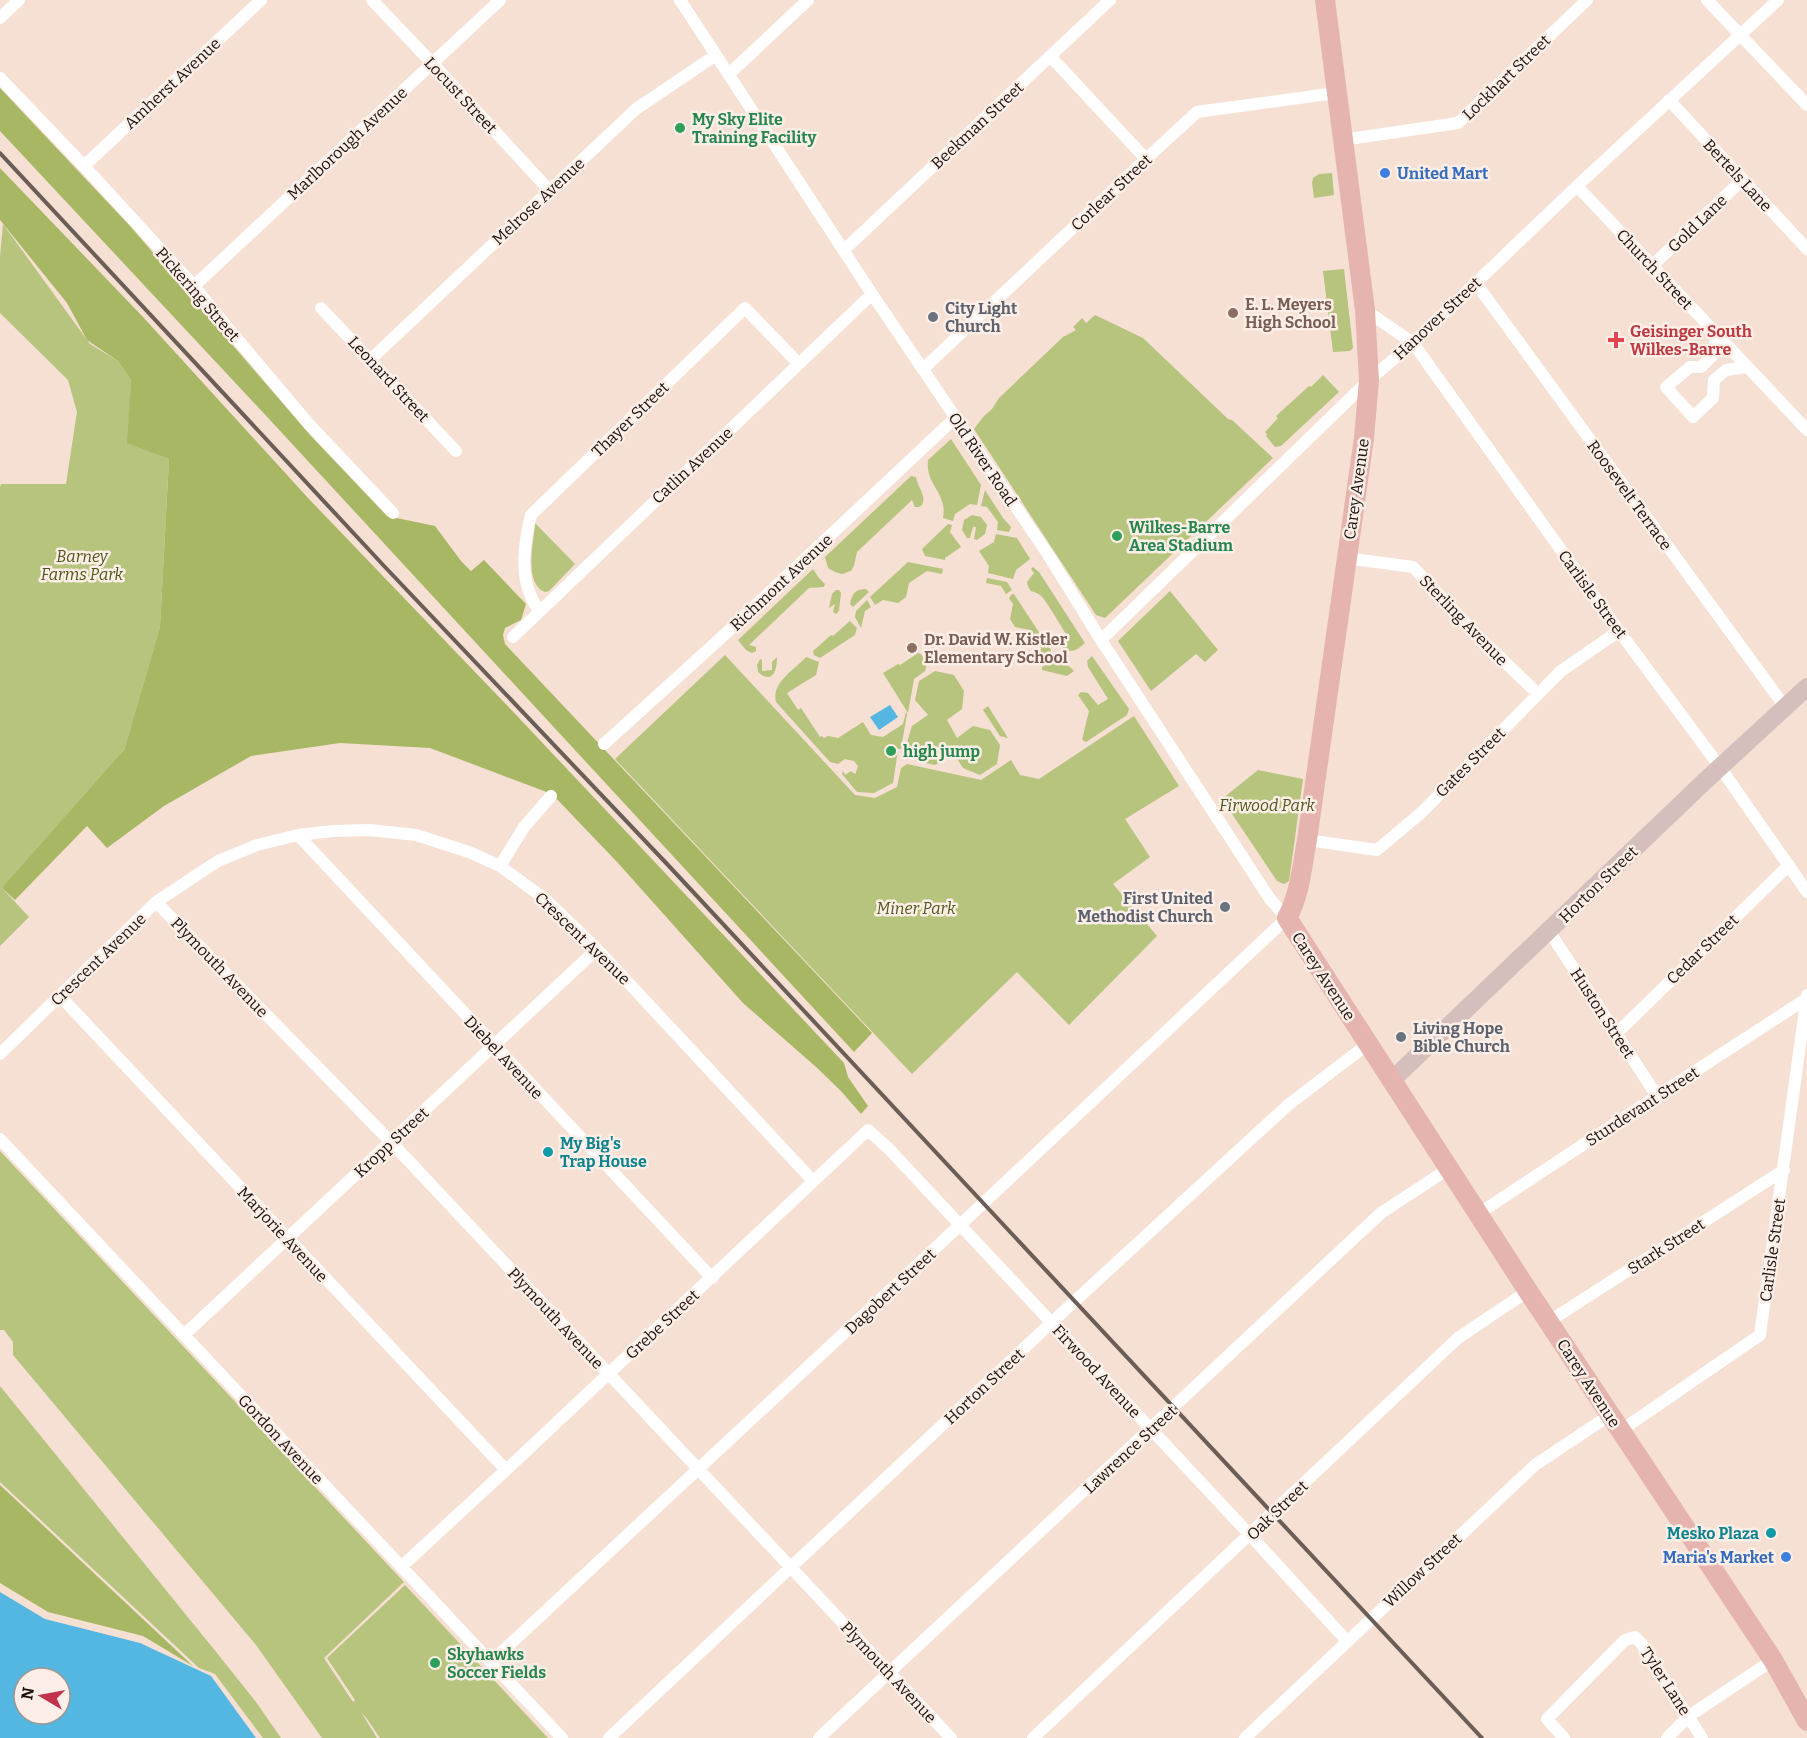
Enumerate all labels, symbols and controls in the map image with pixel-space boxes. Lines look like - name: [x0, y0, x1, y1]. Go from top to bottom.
- street label: Lockhart Street: [1459, 31, 1554, 124]
- street label: Amherst Avenue: [120, 34, 224, 133]
- street label: Locust Street: [420, 53, 501, 138]
- street label: Beekman Street: [927, 78, 1027, 173]
- street label: Marlborough Avenue: [284, 83, 411, 204]
- place label: My Sky Elite Training Facility: [692, 110, 816, 147]
- marker: My Sky Elite Training Facility: [673, 121, 687, 135]
- street label: Bertels Lane: [1699, 135, 1776, 215]
- street label: Corlear Street: [1067, 150, 1156, 235]
- street label: Melrose Avenue: [488, 154, 588, 249]
- place label: United Mart: [1397, 164, 1489, 183]
- marker: United Mart: [1378, 166, 1392, 180]
- street label: Gold Lane: [1664, 191, 1731, 256]
- street label: Church Street: [1613, 225, 1697, 314]
- street label: Pickering Street: [152, 243, 244, 345]
- street label: Hanover Street: [1390, 273, 1485, 364]
- place label: E. L. Meyers High School: [1245, 295, 1336, 332]
- place label: City Light Church: [945, 299, 1018, 336]
- marker: E. L. Meyers High School: [1226, 306, 1240, 320]
- marker: City Light Church: [926, 310, 940, 324]
- place label: Geisinger South Wilkes-Barre: [1630, 322, 1752, 359]
- marker: Geisinger South Wilkes-Barre: [1607, 331, 1625, 349]
- street label: Leonard Street: [344, 333, 433, 426]
- street label: Thayer Street: [588, 378, 673, 461]
- street label: Old River Road: [944, 409, 1021, 510]
- street label: Catlin Avenue: [648, 423, 737, 508]
- street label: Carey Avenue: [1340, 437, 1373, 541]
- street label: Roosevelt Terrace: [1583, 437, 1676, 554]
- place label: Wilkes-Barre Area Stadium: [1129, 518, 1234, 555]
- marker: Wilkes-Barre Area Stadium: [1110, 529, 1124, 543]
- street label: Richmont Avenue: [726, 530, 836, 635]
- park label: Barney Farms Park: [41, 547, 124, 584]
- street label: Carlisle Street: [1554, 547, 1631, 642]
- street label: Sterling Avenue: [1416, 571, 1512, 670]
- place label: Dr. David W. Kistler Elementary School: [924, 630, 1068, 667]
- marker: Dr. David W. Kistler Elementary School: [905, 641, 919, 655]
- street label: Gates Street: [1432, 723, 1509, 801]
- place label: high jump: [903, 742, 980, 761]
- marker: high jump: [884, 744, 898, 758]
- park label: Firwood Park: [1219, 796, 1315, 815]
- street label: Horton Street: [1555, 842, 1642, 927]
- street label: Crescent Avenue: [531, 888, 634, 989]
- place label: First United Methodist Church: [1077, 889, 1213, 926]
- park label: Miner Park: [876, 899, 956, 918]
- marker: First United Methodist Church: [1218, 900, 1232, 914]
- street label: Crescent Avenue: [47, 909, 150, 1010]
- street label: Cedar Street: [1663, 910, 1742, 988]
- street label: Plymouth Avenue: [167, 913, 272, 1021]
- street label: Carey Avenue: [1288, 928, 1359, 1024]
- street label: Huston Street: [1566, 965, 1639, 1062]
- street label: Diebel Avenue: [460, 1012, 547, 1103]
- place label: Living Hope Bible Church: [1413, 1019, 1510, 1056]
- marker: Living Hope Bible Church: [1394, 1030, 1408, 1044]
- street label: Sturdevant Street: [1582, 1063, 1703, 1150]
- street label: Kropp Street: [350, 1103, 432, 1182]
- place label: My Big's Trap House: [560, 1134, 647, 1171]
- marker: My Big's Trap House: [541, 1145, 555, 1159]
- street label: Marjorie Avenue: [234, 1183, 332, 1286]
- street label: Carlisle Street: [1756, 1197, 1789, 1303]
- street label: Stark Street: [1624, 1214, 1709, 1278]
- street label: Dagobert Street: [841, 1244, 940, 1338]
- street label: Plymouth Avenue: [504, 1264, 607, 1373]
- street label: Grebe Street: [622, 1285, 703, 1363]
- street label: Firwood Avenue: [1049, 1321, 1145, 1422]
- street label: Carey Avenue: [1553, 1335, 1624, 1431]
- street label: Horton Street: [941, 1344, 1028, 1428]
- street label: Gordon Avenue: [234, 1390, 327, 1488]
- street label: Lawrence Street: [1080, 1401, 1181, 1497]
- street label: Oak Street: [1243, 1476, 1312, 1544]
- place label: Mesko Plaza: [1667, 1524, 1759, 1543]
- marker: Mesko Plaza: [1764, 1526, 1778, 1540]
- street label: Willow Street: [1379, 1529, 1465, 1611]
- place label: Maria's Market: [1663, 1548, 1775, 1567]
- marker: Maria's Market: [1779, 1550, 1793, 1564]
- street label: Plymouth Avenue: [837, 1618, 940, 1727]
- street label: Tyler Lane: [1637, 1644, 1695, 1719]
- place label: Skyhawks Soccer Fields: [447, 1645, 546, 1682]
- marker: Skyhawks Soccer Fields: [428, 1656, 442, 1670]
- north arrow: [12, 1666, 72, 1726]
- text: N: [17, 1686, 38, 1701]

